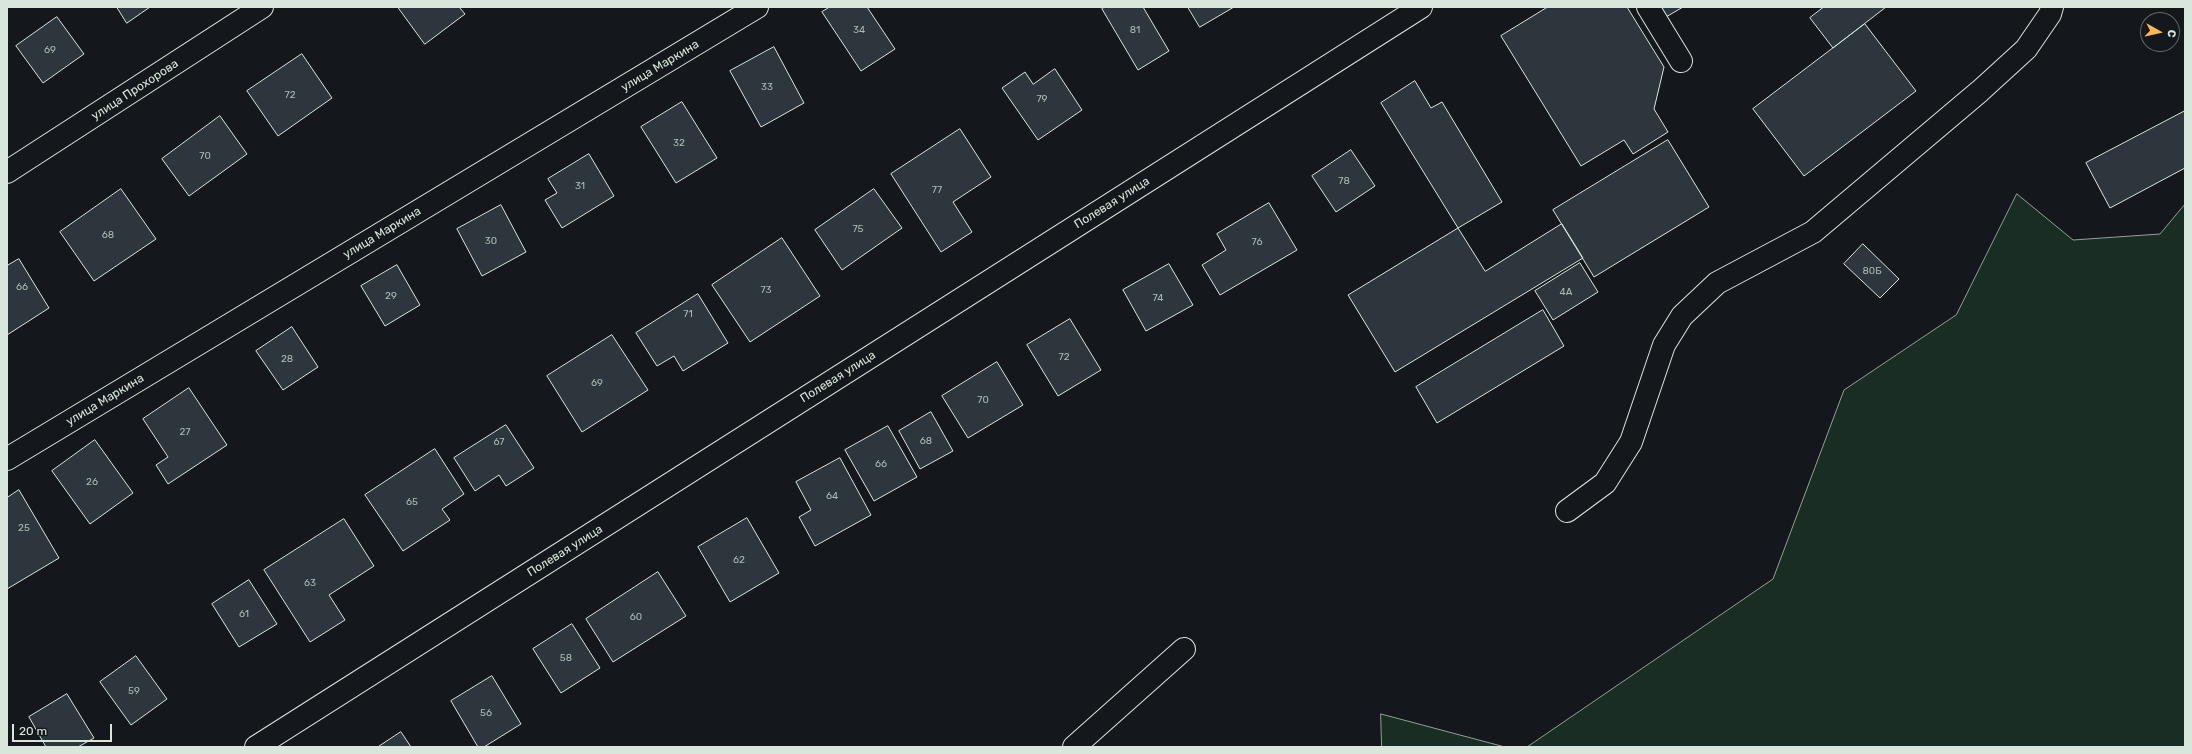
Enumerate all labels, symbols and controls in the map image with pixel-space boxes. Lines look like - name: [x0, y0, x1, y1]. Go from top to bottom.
- north arrow: [2140, 12, 2180, 52]
- house number: 34: [853, 24, 865, 36]
- house number: 81: [1130, 24, 1140, 36]
- text: С: [2164, 29, 2178, 38]
- street label: улица Маркина: [618, 37, 702, 95]
- house number: 69: [44, 44, 56, 56]
- street label: улица Прохорова: [89, 57, 181, 123]
- house number: 33: [761, 81, 773, 93]
- house number: 72: [285, 89, 295, 101]
- house number: 79: [1036, 93, 1048, 105]
- house number: 32: [673, 137, 685, 149]
- house number: 70: [199, 150, 211, 162]
- street label: Полевая улица: [1072, 174, 1152, 232]
- house number: 78: [1338, 175, 1350, 187]
- house number: 31: [575, 180, 585, 192]
- house number: 77: [932, 184, 942, 196]
- street label: улица Маркина: [340, 204, 424, 262]
- house number: 75: [852, 223, 864, 235]
- house number: 68: [102, 229, 114, 241]
- house number: 30: [485, 235, 497, 247]
- house number: 76: [1252, 236, 1262, 248]
- house number: 80Б: [1862, 265, 1882, 277]
- house number: 66: [16, 281, 28, 293]
- house number: 73: [760, 284, 772, 296]
- house number: 4А: [1560, 286, 1572, 298]
- house number: 29: [385, 290, 397, 302]
- house number: 74: [1153, 292, 1163, 304]
- house number: 71: [683, 308, 693, 320]
- street label: Полевая улица: [798, 348, 878, 406]
- house number: 72: [1059, 351, 1069, 363]
- house number: 28: [281, 353, 293, 365]
- street label: улица Маркина: [63, 371, 147, 429]
- house number: 69: [591, 377, 603, 389]
- house number: 70: [977, 394, 989, 406]
- house number: 27: [180, 426, 190, 438]
- house number: 68: [920, 435, 932, 447]
- house number: 67: [494, 436, 504, 448]
- house number: 66: [875, 458, 887, 470]
- house number: 26: [86, 476, 98, 488]
- house number: 64: [826, 490, 838, 502]
- house number: 65: [406, 496, 418, 508]
- house number: 25: [18, 522, 30, 534]
- street label: Полевая улица: [525, 522, 605, 580]
- house number: 62: [733, 554, 745, 566]
- house number: 63: [304, 577, 316, 589]
- house number: 61: [239, 608, 249, 620]
- house number: 60: [630, 611, 642, 623]
- house number: 58: [560, 652, 572, 664]
- house number: 59: [128, 685, 140, 697]
- house number: 56: [480, 707, 492, 719]
- scale bar: [14, 716, 114, 742]
- text: 20 m: [19, 724, 47, 738]

